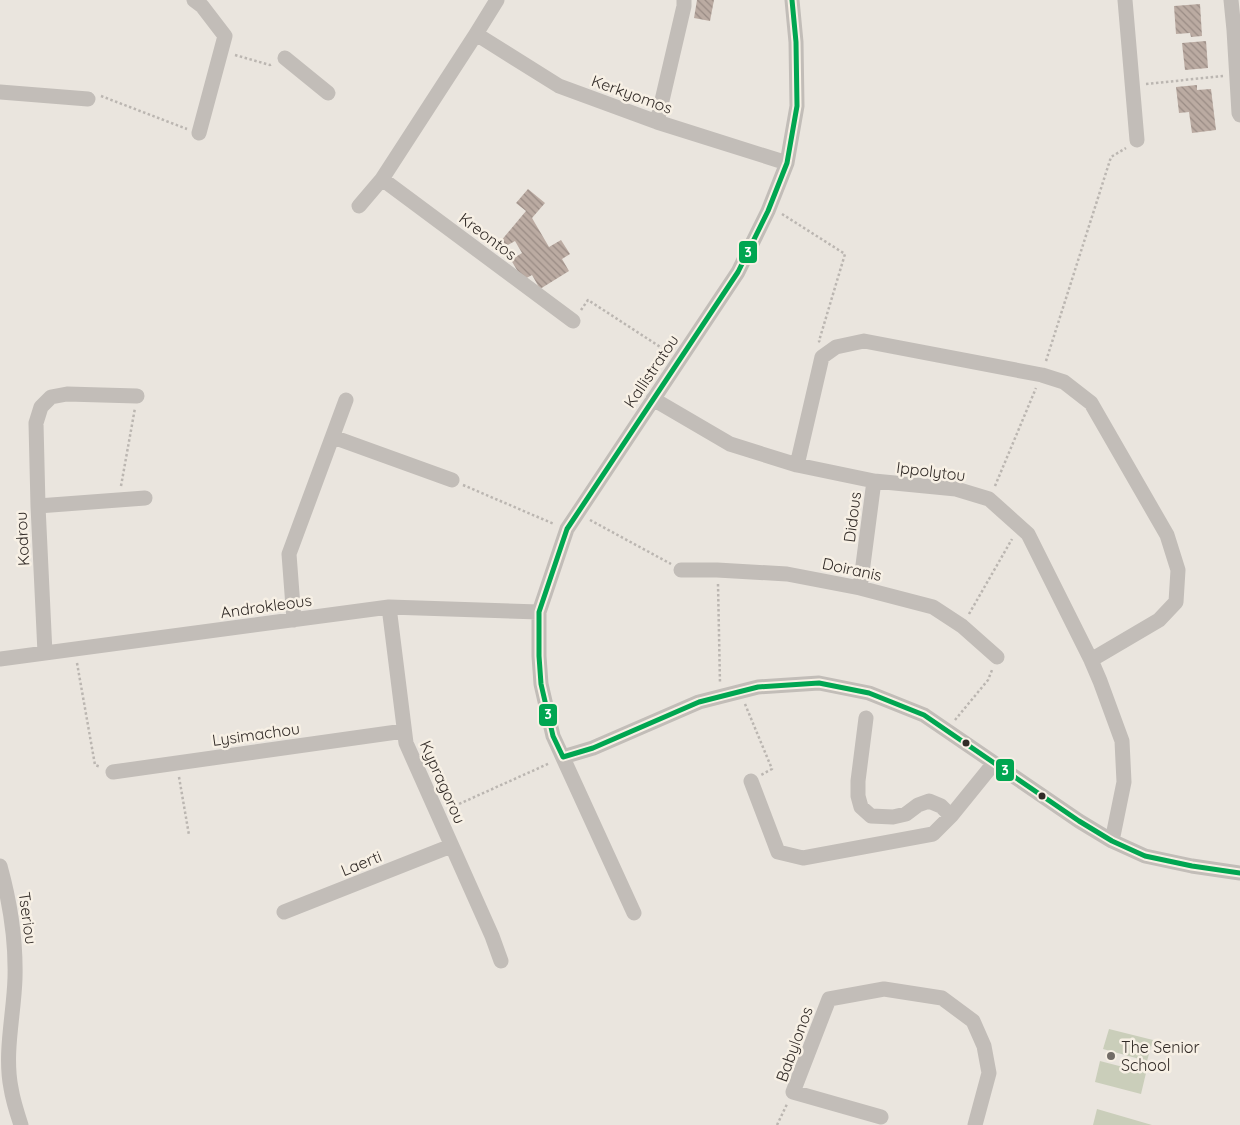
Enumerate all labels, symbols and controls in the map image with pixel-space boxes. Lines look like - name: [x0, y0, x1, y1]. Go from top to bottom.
- street label: Kerkyomos: [589, 70, 675, 118]
- street label: Kreontos: [455, 208, 521, 264]
- line badge: 3: [738, 240, 758, 264]
- text: 3: [744, 243, 752, 261]
- street label: Kallistratou: [619, 331, 683, 411]
- street label: Ippolytou: [895, 457, 967, 485]
- street label: Didous: [839, 491, 865, 543]
- street label: Kodrou: [11, 511, 33, 567]
- street label: Doiranis: [820, 553, 884, 585]
- street label: Androkleous: [219, 590, 313, 622]
- line badge: 3: [538, 703, 558, 727]
- text: 3: [544, 705, 552, 723]
- street label: Lysimachou: [211, 718, 301, 750]
- street label: Kypragorou: [416, 737, 470, 827]
- unlabelled marker: [961, 738, 971, 748]
- line badge: 3: [995, 758, 1015, 782]
- text: 3: [1001, 761, 1009, 779]
- unlabelled marker: [1037, 791, 1047, 801]
- street label: Laerti: [338, 846, 384, 880]
- street label: Tseriou: [14, 890, 42, 946]
- street label: Babylonos: [771, 1004, 817, 1084]
- place label: The Senior School: [1121, 1037, 1200, 1075]
- marker: The Senior School: [1105, 1050, 1117, 1062]

